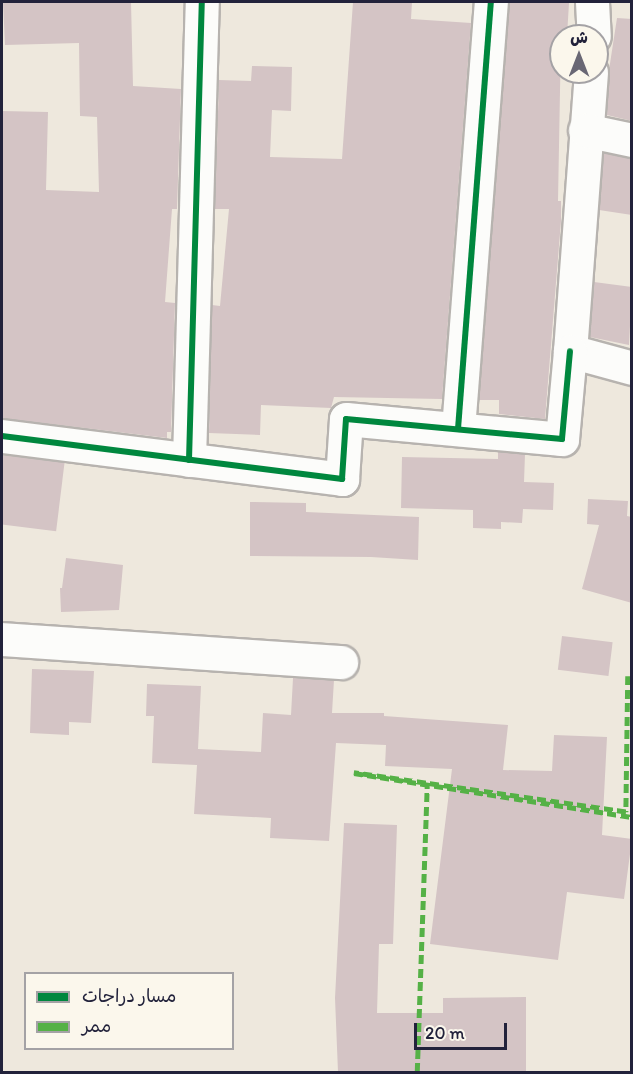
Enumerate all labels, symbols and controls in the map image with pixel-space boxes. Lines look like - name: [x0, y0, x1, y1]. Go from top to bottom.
- north arrow: [549, 24, 609, 84]
- text: ش: [570, 28, 588, 47]
- legend: [24, 972, 234, 1050]
- text: مسار دراجات: [82, 985, 176, 1007]
- scale bar: [417, 1011, 510, 1049]
- text: ممر: [82, 1015, 111, 1037]
- text: 20 m: [425, 1022, 465, 1044]

